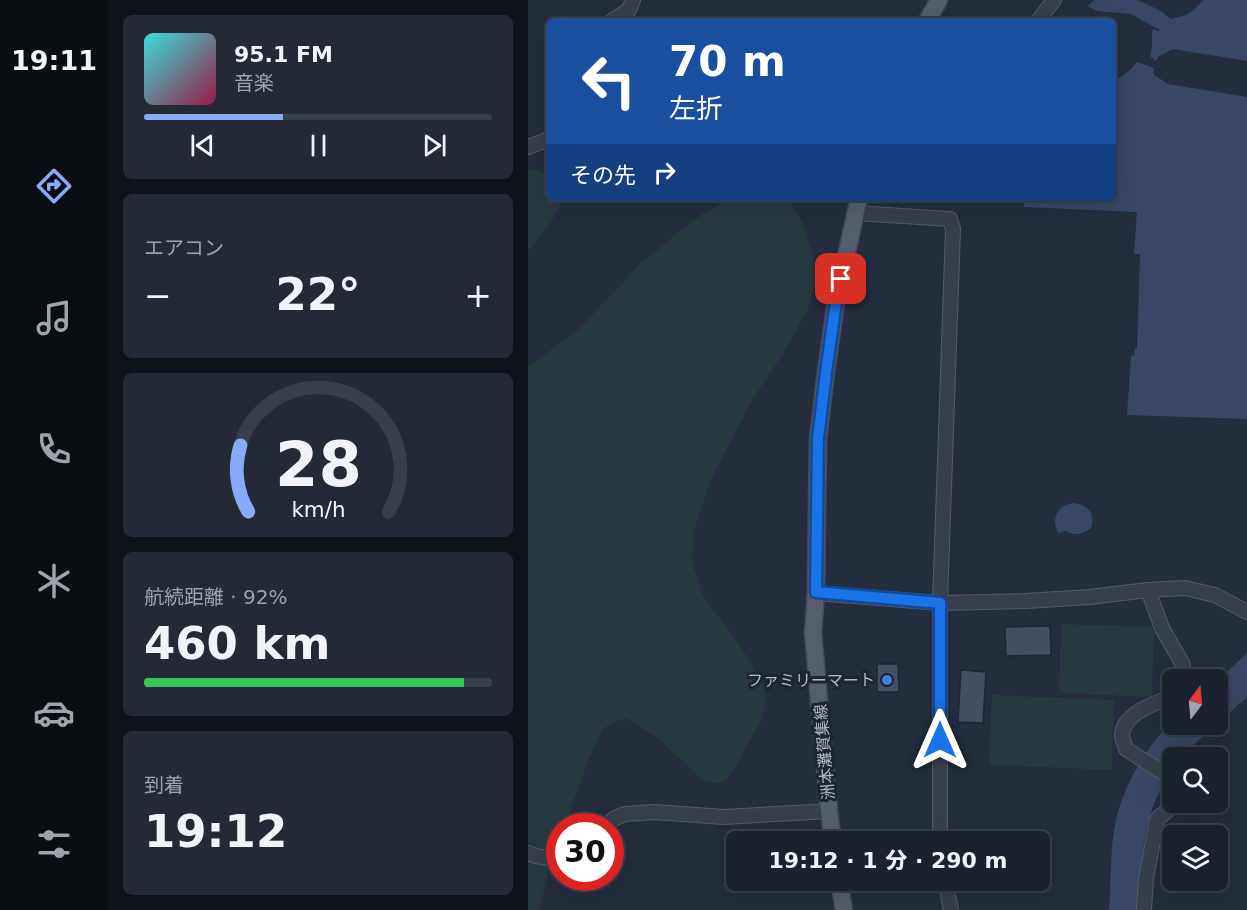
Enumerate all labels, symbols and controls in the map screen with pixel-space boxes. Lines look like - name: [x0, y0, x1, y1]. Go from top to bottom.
- text: 70 m: [669, 37, 786, 86]
- text: 95.1 FM: [234, 42, 333, 67]
- icon: left: [570, 42, 648, 120]
- text: 19:11: [11, 45, 97, 76]
- text: 音楽: [234, 71, 274, 95]
- text: 左折: [669, 93, 723, 124]
- icon: previous: [186, 129, 219, 162]
- icon: pause: [302, 129, 335, 162]
- icon: next: [418, 129, 451, 162]
- icon: right: [648, 156, 681, 189]
- text: その先: [570, 163, 636, 188]
- icon: directions: [33, 165, 75, 207]
- text: エアコン: [144, 236, 224, 260]
- pin: [815, 253, 866, 304]
- icon: arrive: [824, 262, 857, 295]
- text: 22°: [275, 268, 361, 321]
- text: −: [144, 276, 172, 315]
- text: +: [464, 276, 492, 315]
- icon: music: [33, 297, 75, 339]
- icon: phone: [33, 428, 75, 470]
- text: 28: [275, 428, 361, 501]
- text: km/h: [291, 497, 345, 522]
- icon: climate: [33, 560, 75, 602]
- text: 航続距離 · 92%: [144, 585, 288, 609]
- text: 460 km: [144, 617, 330, 670]
- north arrow: [1162, 669, 1228, 735]
- map controls: [1162, 669, 1228, 891]
- place label: ファミリーマート: [747, 671, 875, 690]
- marker: ファミリーマート: [880, 673, 894, 687]
- icon: car: [33, 692, 75, 734]
- street label: 洲本灘賀集線: [811, 703, 838, 801]
- position arrow: [908, 708, 972, 772]
- button: search: [1162, 747, 1228, 813]
- text: 到着: [144, 773, 184, 797]
- text: 19:12: [144, 805, 287, 858]
- speed limit sign: 30: [546, 813, 624, 891]
- icon: filters: [33, 823, 75, 865]
- button: layers: [1162, 825, 1228, 891]
- text: 19:12 · 1 分 · 290 m: [769, 848, 1007, 873]

